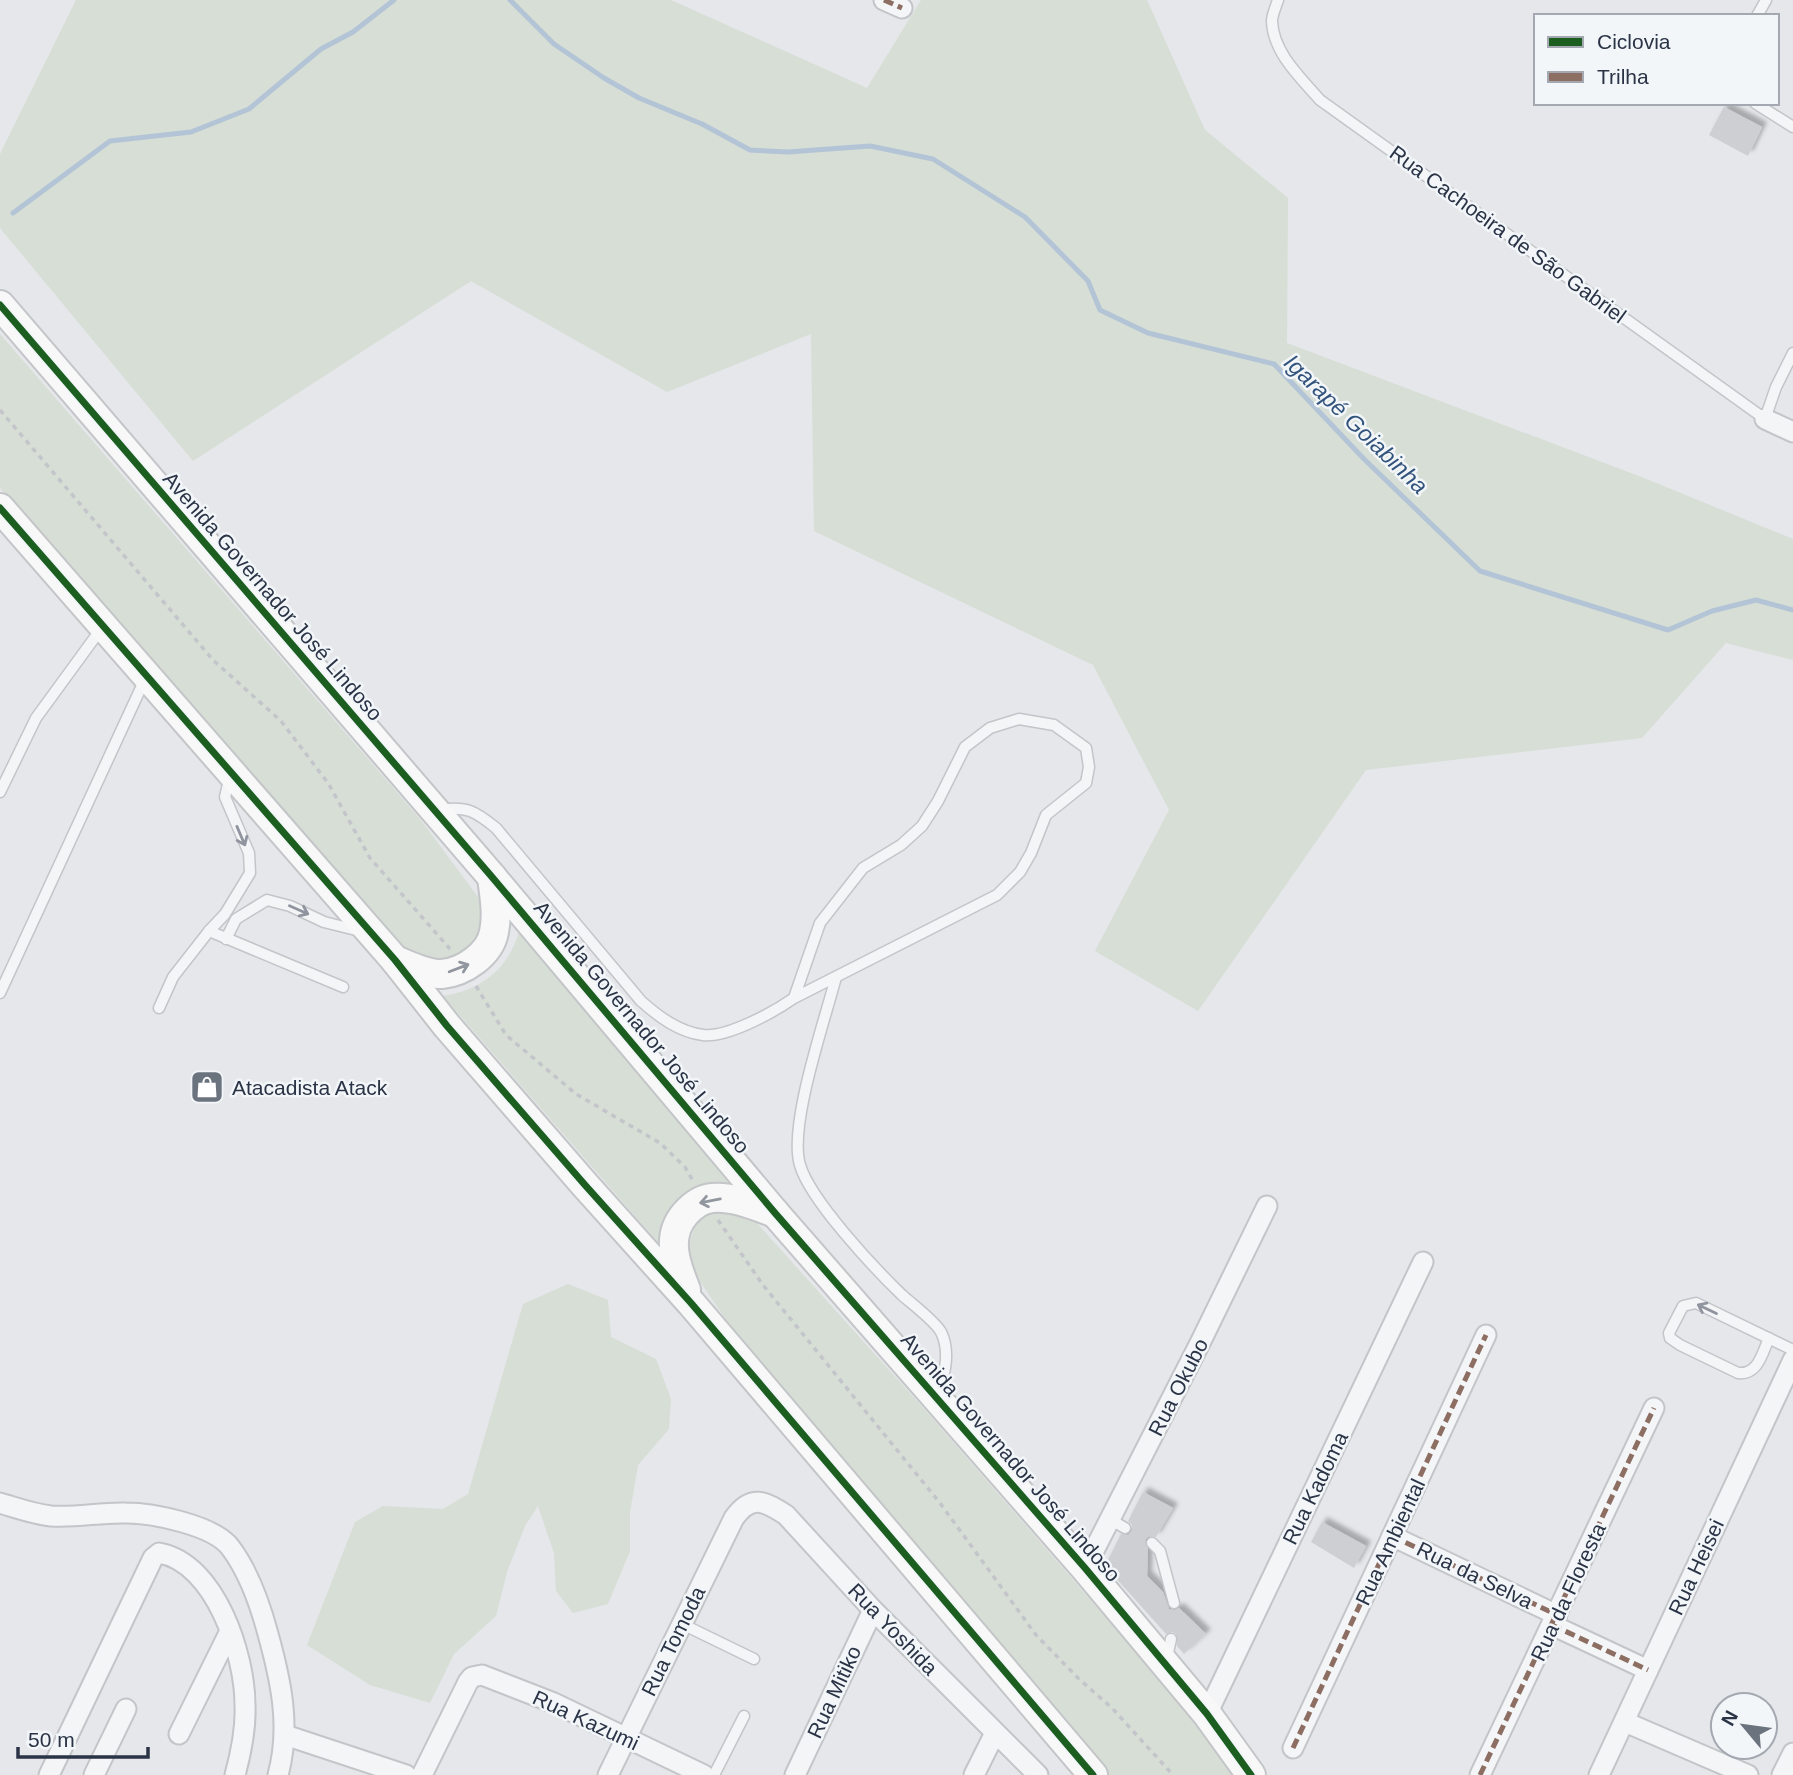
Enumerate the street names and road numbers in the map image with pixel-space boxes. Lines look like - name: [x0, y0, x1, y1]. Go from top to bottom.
- street label: Rua Cachoeira de São Gabriel: [1386, 141, 1630, 327]
- street label: Avenida Governador José Lindoso: [159, 467, 387, 725]
- street label: Avenida Governador José Lindoso: [530, 896, 754, 1158]
- street label: Avenida Governador José Lindoso: [897, 1328, 1125, 1586]
- street label: Rua Okubo: [1144, 1334, 1212, 1440]
- street label: Rua Kadoma: [1278, 1428, 1352, 1548]
- street label: Rua Ambiental: [1351, 1475, 1429, 1609]
- street label: Rua Heisei: [1664, 1516, 1728, 1618]
- street label: Rua da Floresta: [1526, 1519, 1610, 1665]
- street label: Rua da Selva: [1413, 1537, 1537, 1613]
- street label: Rua Yoshida: [844, 1579, 942, 1680]
- street label: Rua Tomoda: [637, 1582, 709, 1699]
- street label: Rua Mitiko: [803, 1642, 865, 1742]
- street label: Rua Kazumi: [529, 1685, 643, 1755]

